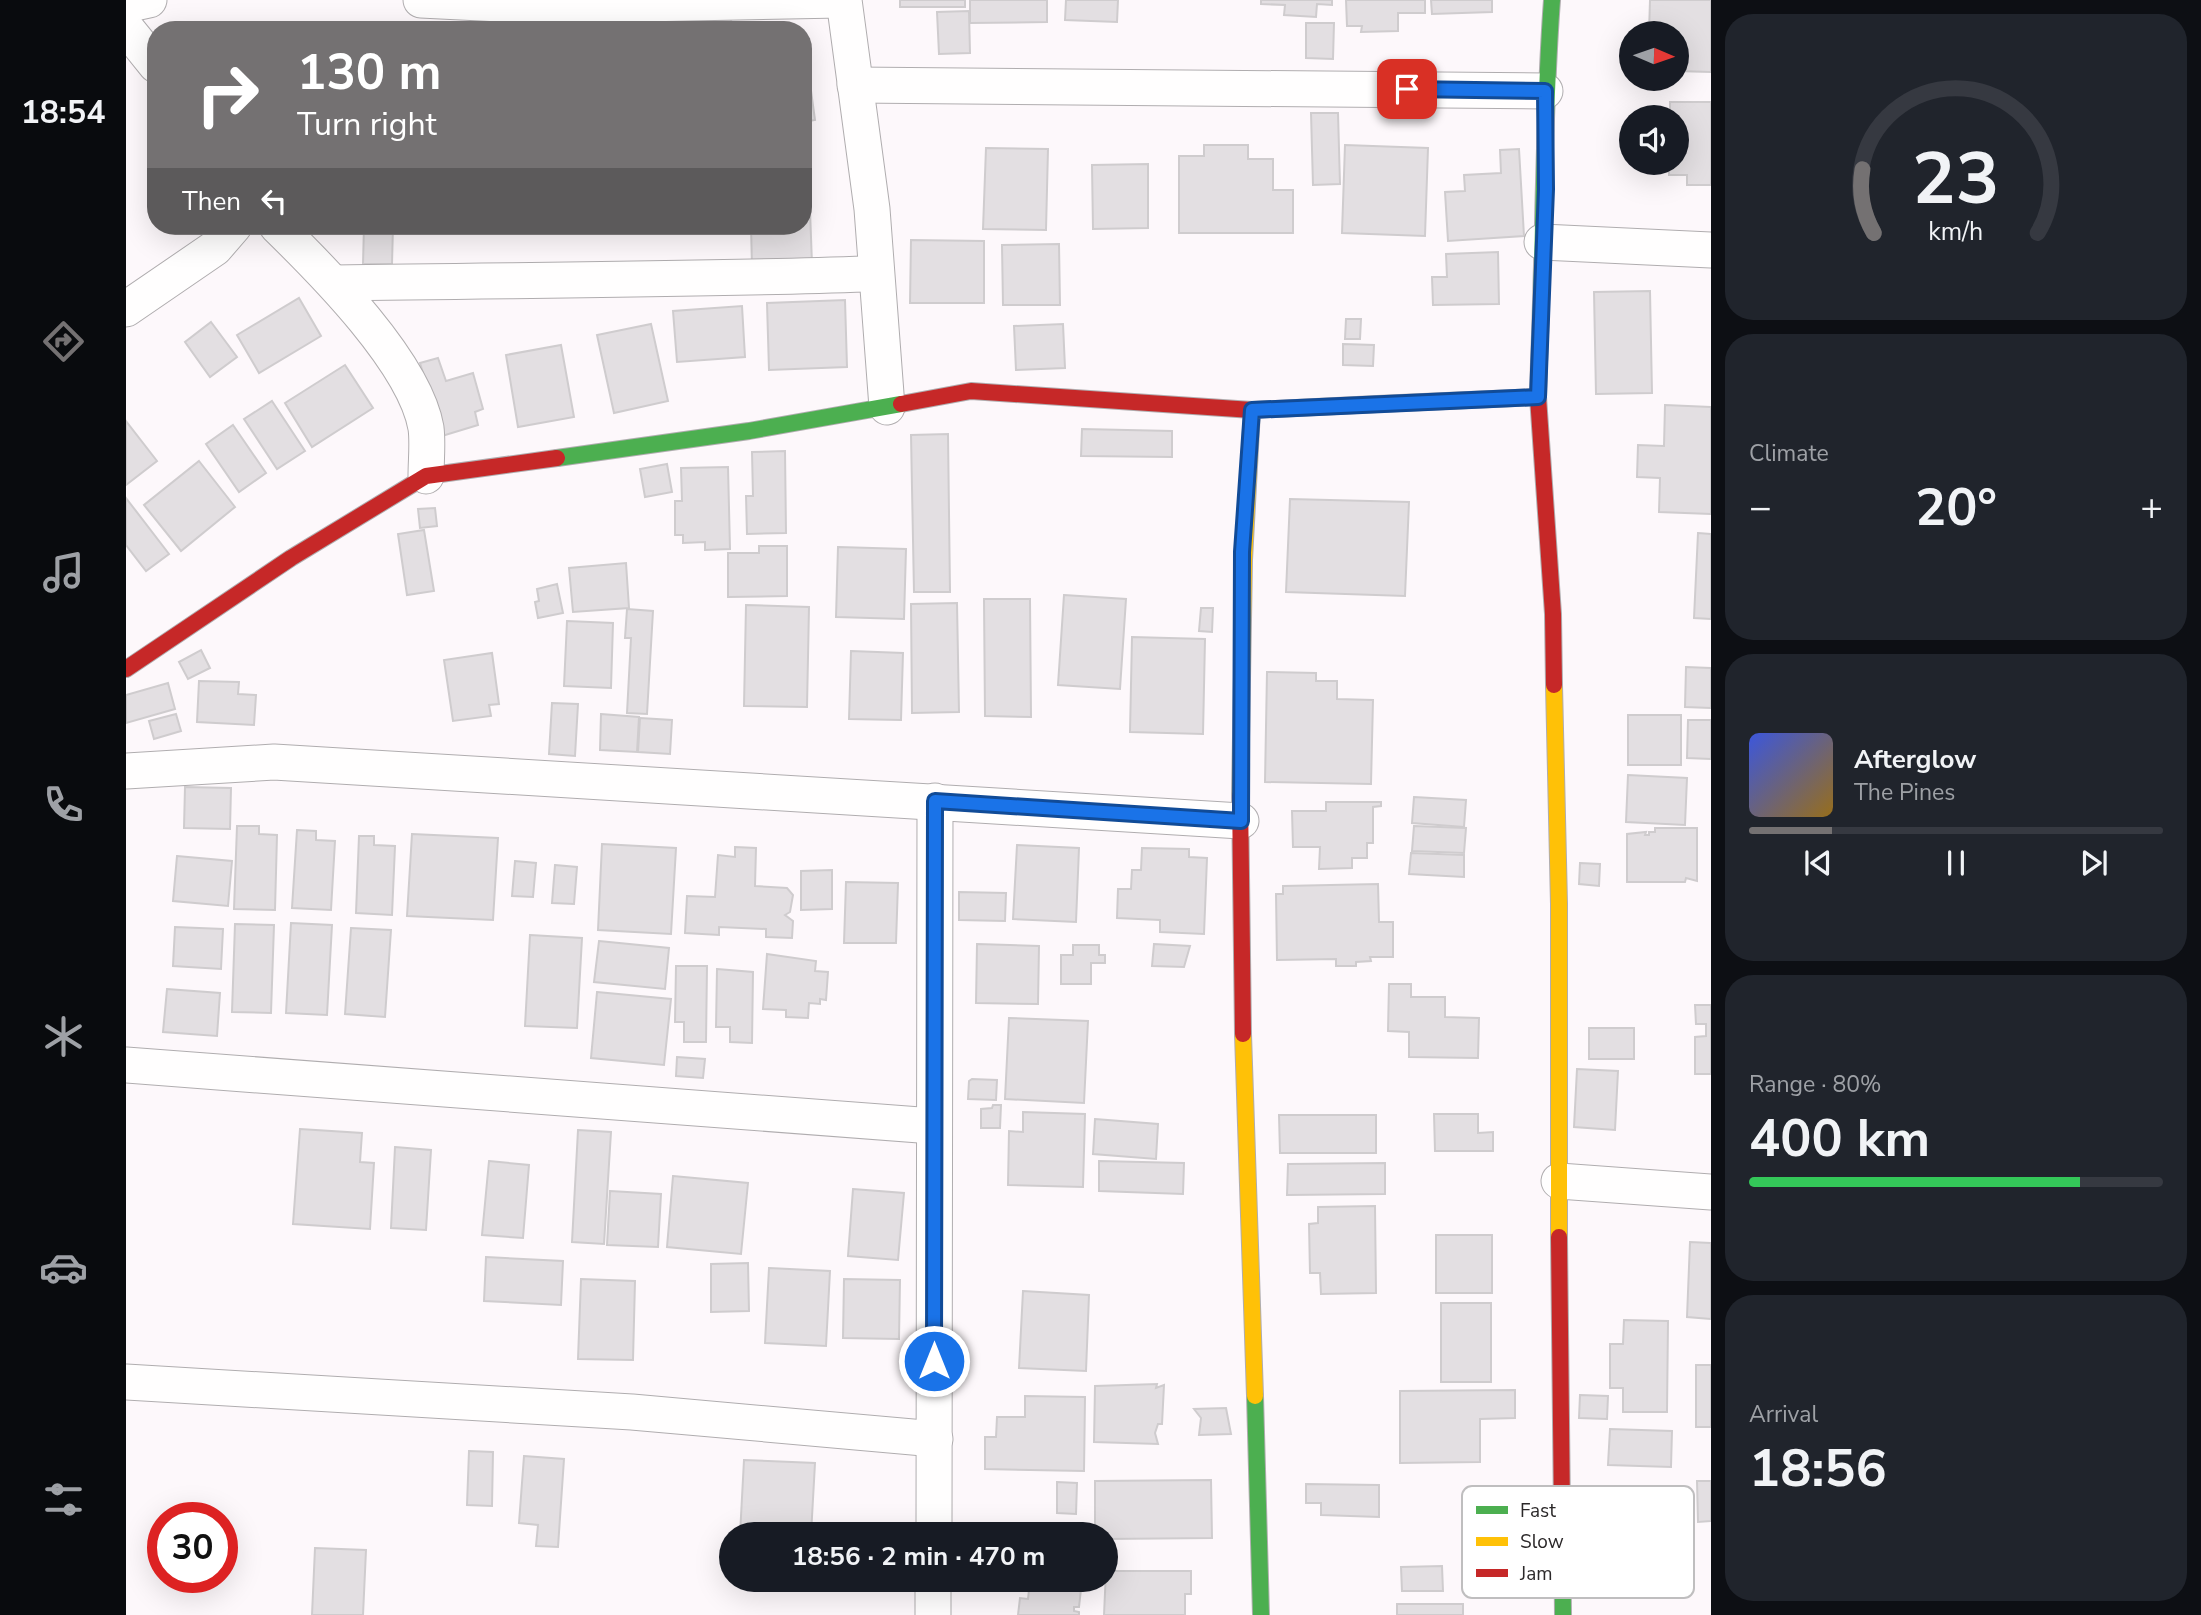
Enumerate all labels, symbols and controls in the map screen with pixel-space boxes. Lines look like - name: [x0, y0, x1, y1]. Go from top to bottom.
- north arrow: [1619, 21, 1689, 91]
- map controls: [1619, 21, 1689, 175]
- text: 130 m: [297, 39, 441, 106]
- icon: right: [182, 49, 273, 140]
- pin: [1377, 59, 1437, 119]
- icon: arrive: [1388, 70, 1426, 108]
- text: 18:54: [21, 91, 105, 134]
- text: Turn right: [297, 103, 437, 146]
- button: sound: [1619, 105, 1689, 175]
- text: 23: [1912, 129, 2000, 229]
- icon: left: [255, 182, 293, 220]
- text: Then: [182, 184, 241, 219]
- text: km/h: [1928, 215, 1984, 249]
- icon: directions: [39, 317, 88, 366]
- text: Climate: [1749, 438, 1829, 469]
- text: 20°: [1915, 472, 1997, 543]
- text: −: [1749, 482, 1772, 533]
- text: +: [2140, 482, 2163, 533]
- icon: music: [39, 548, 88, 597]
- text: Afterglow: [1854, 742, 1977, 777]
- text: The Pines: [1854, 777, 1955, 808]
- icon: phone: [39, 780, 88, 829]
- icon: previous: [1799, 844, 1837, 882]
- icon: pause: [1937, 844, 1975, 882]
- icon: next: [2075, 844, 2113, 882]
- icon: climate: [39, 1012, 88, 1061]
- text: Range · 80%: [1749, 1069, 1881, 1100]
- text: 400 km: [1749, 1103, 1930, 1174]
- icon: car: [39, 1243, 88, 1292]
- position arrow: [897, 1324, 971, 1398]
- text: Arrival: [1749, 1399, 1818, 1430]
- text: 18:56: [1749, 1433, 1887, 1504]
- icon: filters: [39, 1475, 88, 1524]
- legend: [1462, 1486, 1694, 1598]
- text: Fast: [1520, 1498, 1556, 1524]
- speed limit sign: 30: [147, 1502, 238, 1593]
- text: Slow: [1520, 1529, 1564, 1555]
- text: 18:56 · 2 min · 470 m: [792, 1539, 1045, 1574]
- text: Jam: [1519, 1561, 1553, 1587]

